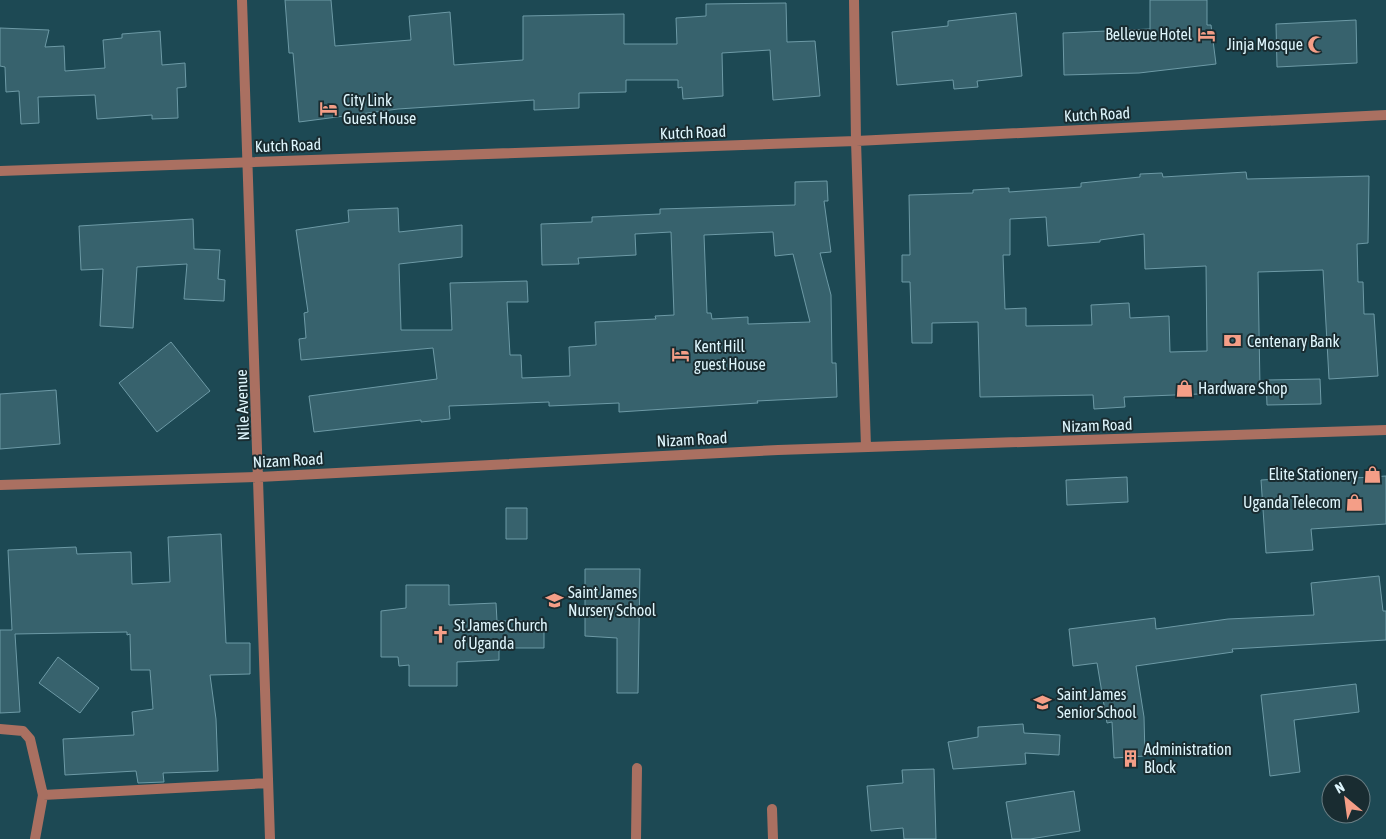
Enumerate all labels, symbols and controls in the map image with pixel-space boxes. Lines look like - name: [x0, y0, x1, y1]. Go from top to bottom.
- hotel icon: Bellevue Hotel: [1196, 24, 1216, 44]
- place label: Bellevue Hotel: [1105, 25, 1193, 43]
- mosque icon: Jinja Mosque: [1307, 34, 1327, 54]
- place label: Jinja Mosque: [1227, 35, 1303, 54]
- place label: City Link Guest House: [343, 91, 416, 127]
- hotel icon: City Link Guest House: [319, 99, 339, 119]
- street label: Kutch Road: [1063, 103, 1131, 125]
- street label: Kutch Road: [660, 122, 726, 142]
- street label: Kutch Road: [255, 135, 321, 155]
- bank icon: Centenary Bank: [1223, 331, 1243, 351]
- place label: Centenary Bank: [1247, 332, 1339, 351]
- place label: Kent Hill guest House: [694, 337, 766, 374]
- hotel icon: Kent Hill guest House: [670, 345, 690, 365]
- street label: Nile Avenue: [232, 369, 252, 441]
- shop icon: Hardware Shop: [1174, 378, 1194, 398]
- place label: Hardware Shop: [1198, 379, 1288, 398]
- street label: Nizam Road: [1061, 415, 1133, 435]
- street label: Nizam Road: [656, 428, 728, 450]
- street label: Nizam Road: [252, 449, 324, 471]
- shop icon: Elite Stationery: [1362, 464, 1382, 484]
- place label: Elite Stationery: [1268, 465, 1358, 484]
- shop icon: Uganda Telecom: [1345, 492, 1365, 512]
- place label: Uganda Telecom: [1243, 493, 1341, 512]
- place label: Saint James Nursery School: [568, 583, 657, 620]
- school or university icon: Saint James Nursery School: [544, 591, 564, 611]
- place label: St James Church of Uganda: [454, 616, 548, 653]
- church icon: St James Church of Uganda: [430, 624, 450, 644]
- place label: Saint James Senior School: [1057, 685, 1137, 721]
- school or university icon: Saint James Senior School: [1033, 693, 1053, 713]
- place label: Administration Block: [1144, 740, 1232, 776]
- building icon: Administration Block: [1120, 748, 1140, 768]
- north arrow: [1321, 774, 1371, 824]
- text: N: [1332, 779, 1347, 797]

